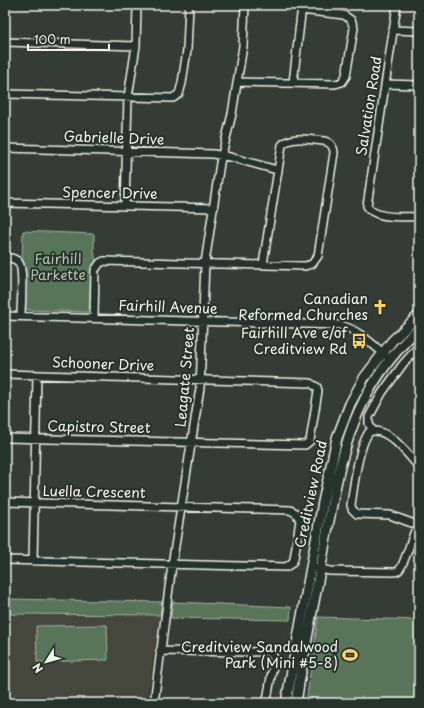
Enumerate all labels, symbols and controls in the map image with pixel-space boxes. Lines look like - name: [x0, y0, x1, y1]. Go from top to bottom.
- scale bar: [28, 26, 109, 52]
- text: 100 m: [34, 30, 71, 48]
- street label: Salvation Road: [350, 55, 387, 157]
- street label: Gabrielle Drive: [63, 125, 165, 150]
- street label: Spencer Drive: [62, 181, 158, 204]
- park label: Fairhill Parkette: [30, 248, 86, 285]
- place label: Canadian Reformed Churches: [238, 288, 368, 325]
- street label: Fairhill Avenue: [118, 294, 218, 319]
- church icon: Canadian Reformed Churches: [371, 298, 389, 316]
- place label: Fairhill Ave e/of Creditview Rd: [241, 322, 348, 359]
- street label: Leagate Street: [170, 326, 199, 428]
- bus stop icon: Fairhill Ave e/of Creditview Rd: [350, 332, 368, 350]
- street label: Schooner Drive: [51, 351, 155, 376]
- street label: Capistro Street: [47, 415, 151, 438]
- street label: Creditview Road: [289, 438, 332, 550]
- street label: Luella Crescent: [42, 480, 146, 503]
- place label: Creditview Sandalwood Park (Mini #5-8): [181, 636, 338, 673]
- north arrow: [26, 642, 66, 682]
- sports icon: Creditview Sandalwood Park (Mini #5-8): [341, 646, 359, 664]
- text: N: [28, 659, 47, 677]

